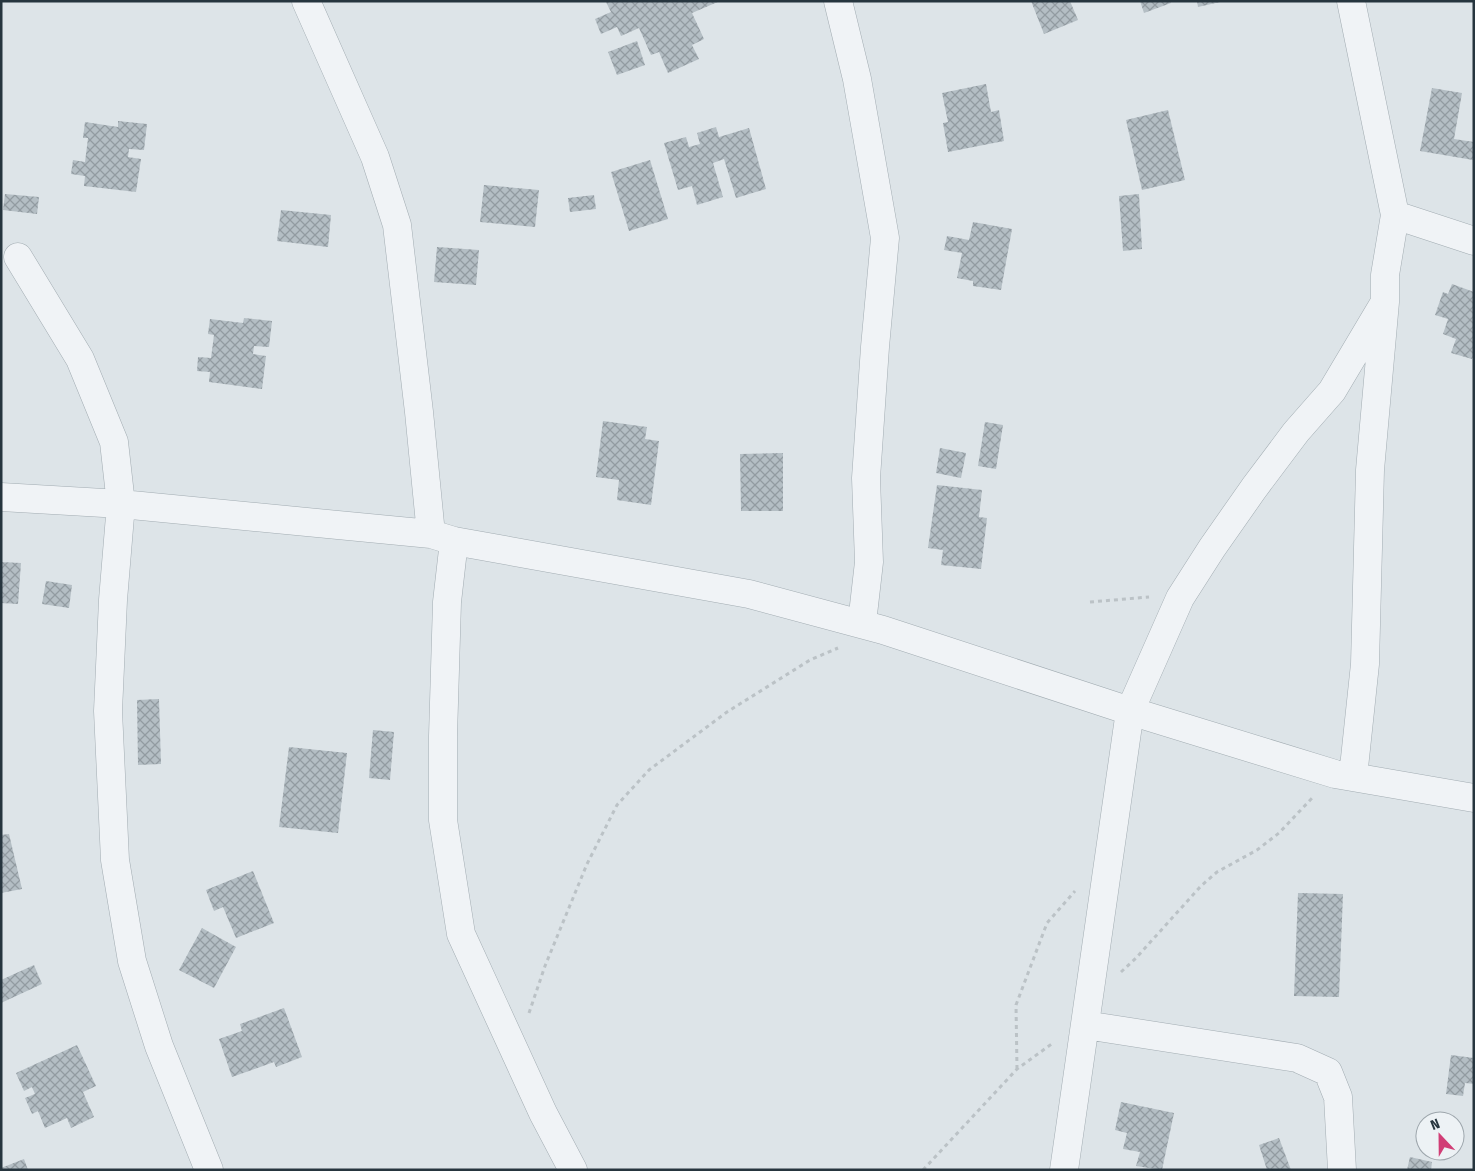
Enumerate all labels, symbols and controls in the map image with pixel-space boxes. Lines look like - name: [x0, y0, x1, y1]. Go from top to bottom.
- north arrow: [1415, 1111, 1465, 1161]
- text: N: [1428, 1115, 1442, 1134]

